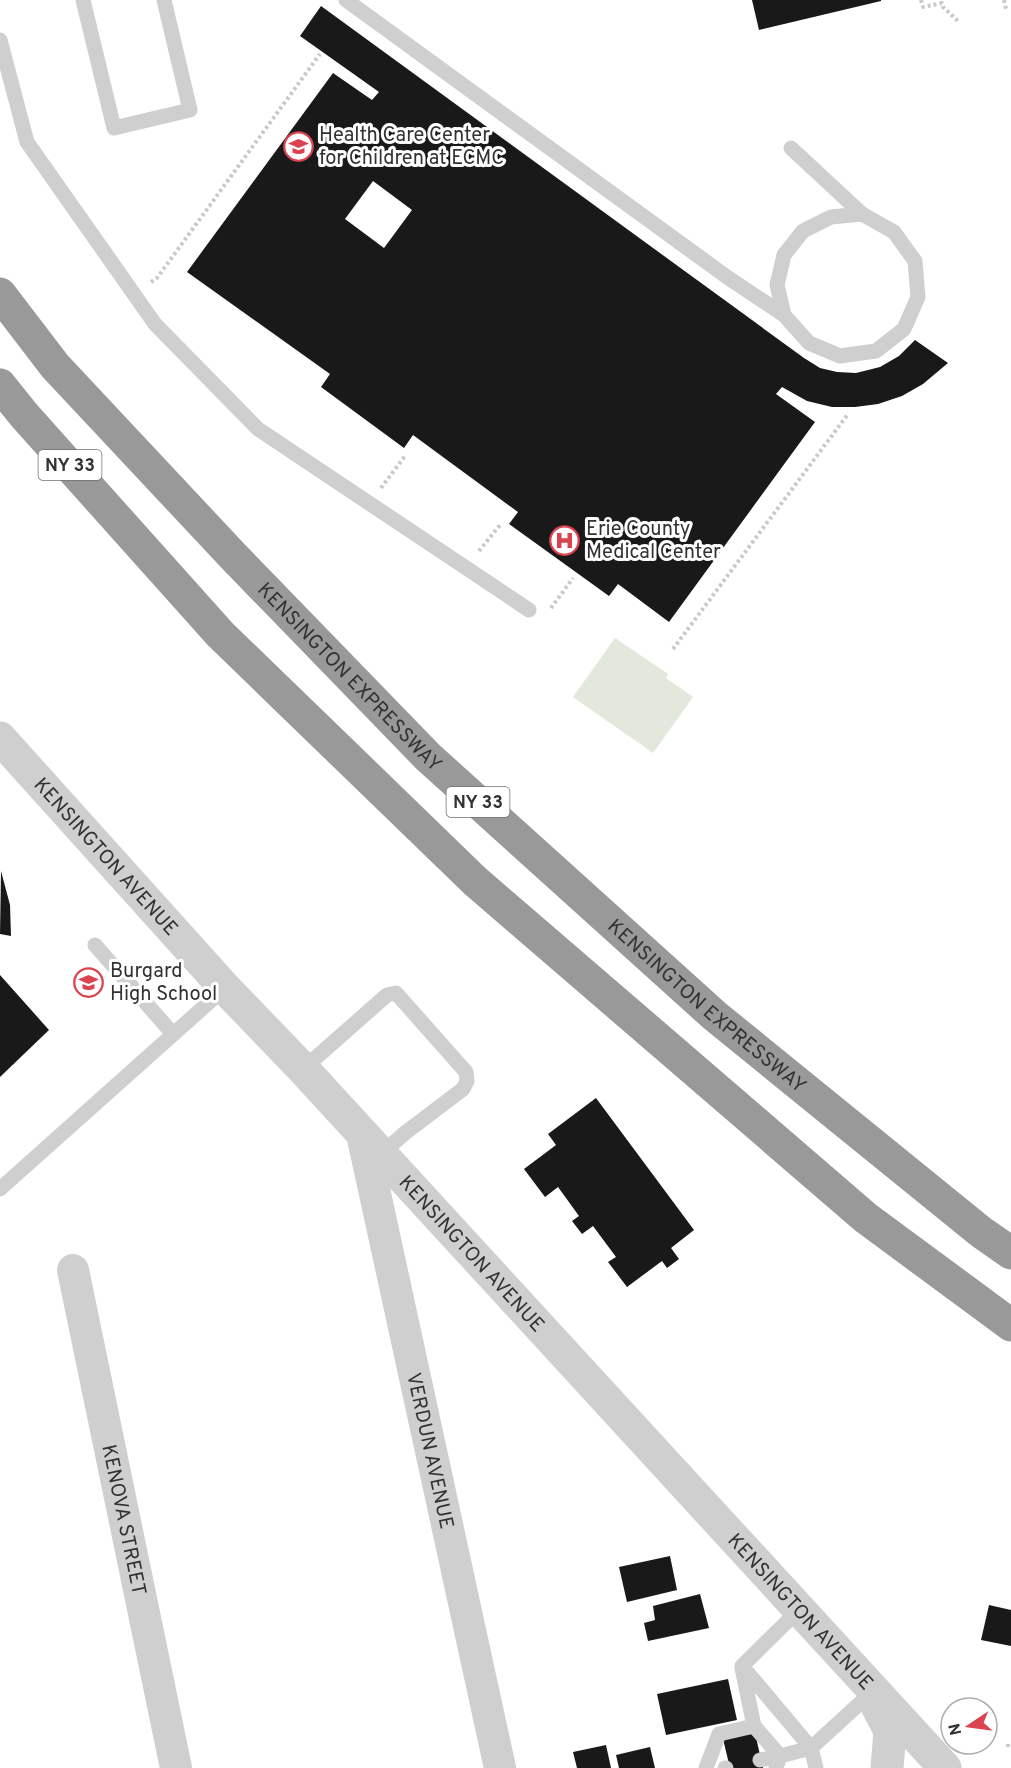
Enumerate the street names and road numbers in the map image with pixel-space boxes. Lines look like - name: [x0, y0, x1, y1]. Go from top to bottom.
- road number: NY 33: [38, 450, 101, 480]
- street label: KENSINGTON EXPRESSWAY: [251, 578, 447, 778]
- street label: KENSINGTON AVENUE: [27, 773, 183, 942]
- road number: NY 33: [446, 787, 510, 817]
- street label: KENSINGTON EXPRESSWAY: [601, 914, 811, 1100]
- street label: KENSINGTON AVENUE: [392, 1171, 549, 1339]
- street label: VERDUN AVENUE: [399, 1370, 459, 1532]
- street label: KENOVA STREET: [94, 1442, 151, 1598]
- street label: KENSINGTON AVENUE: [721, 1529, 878, 1696]

